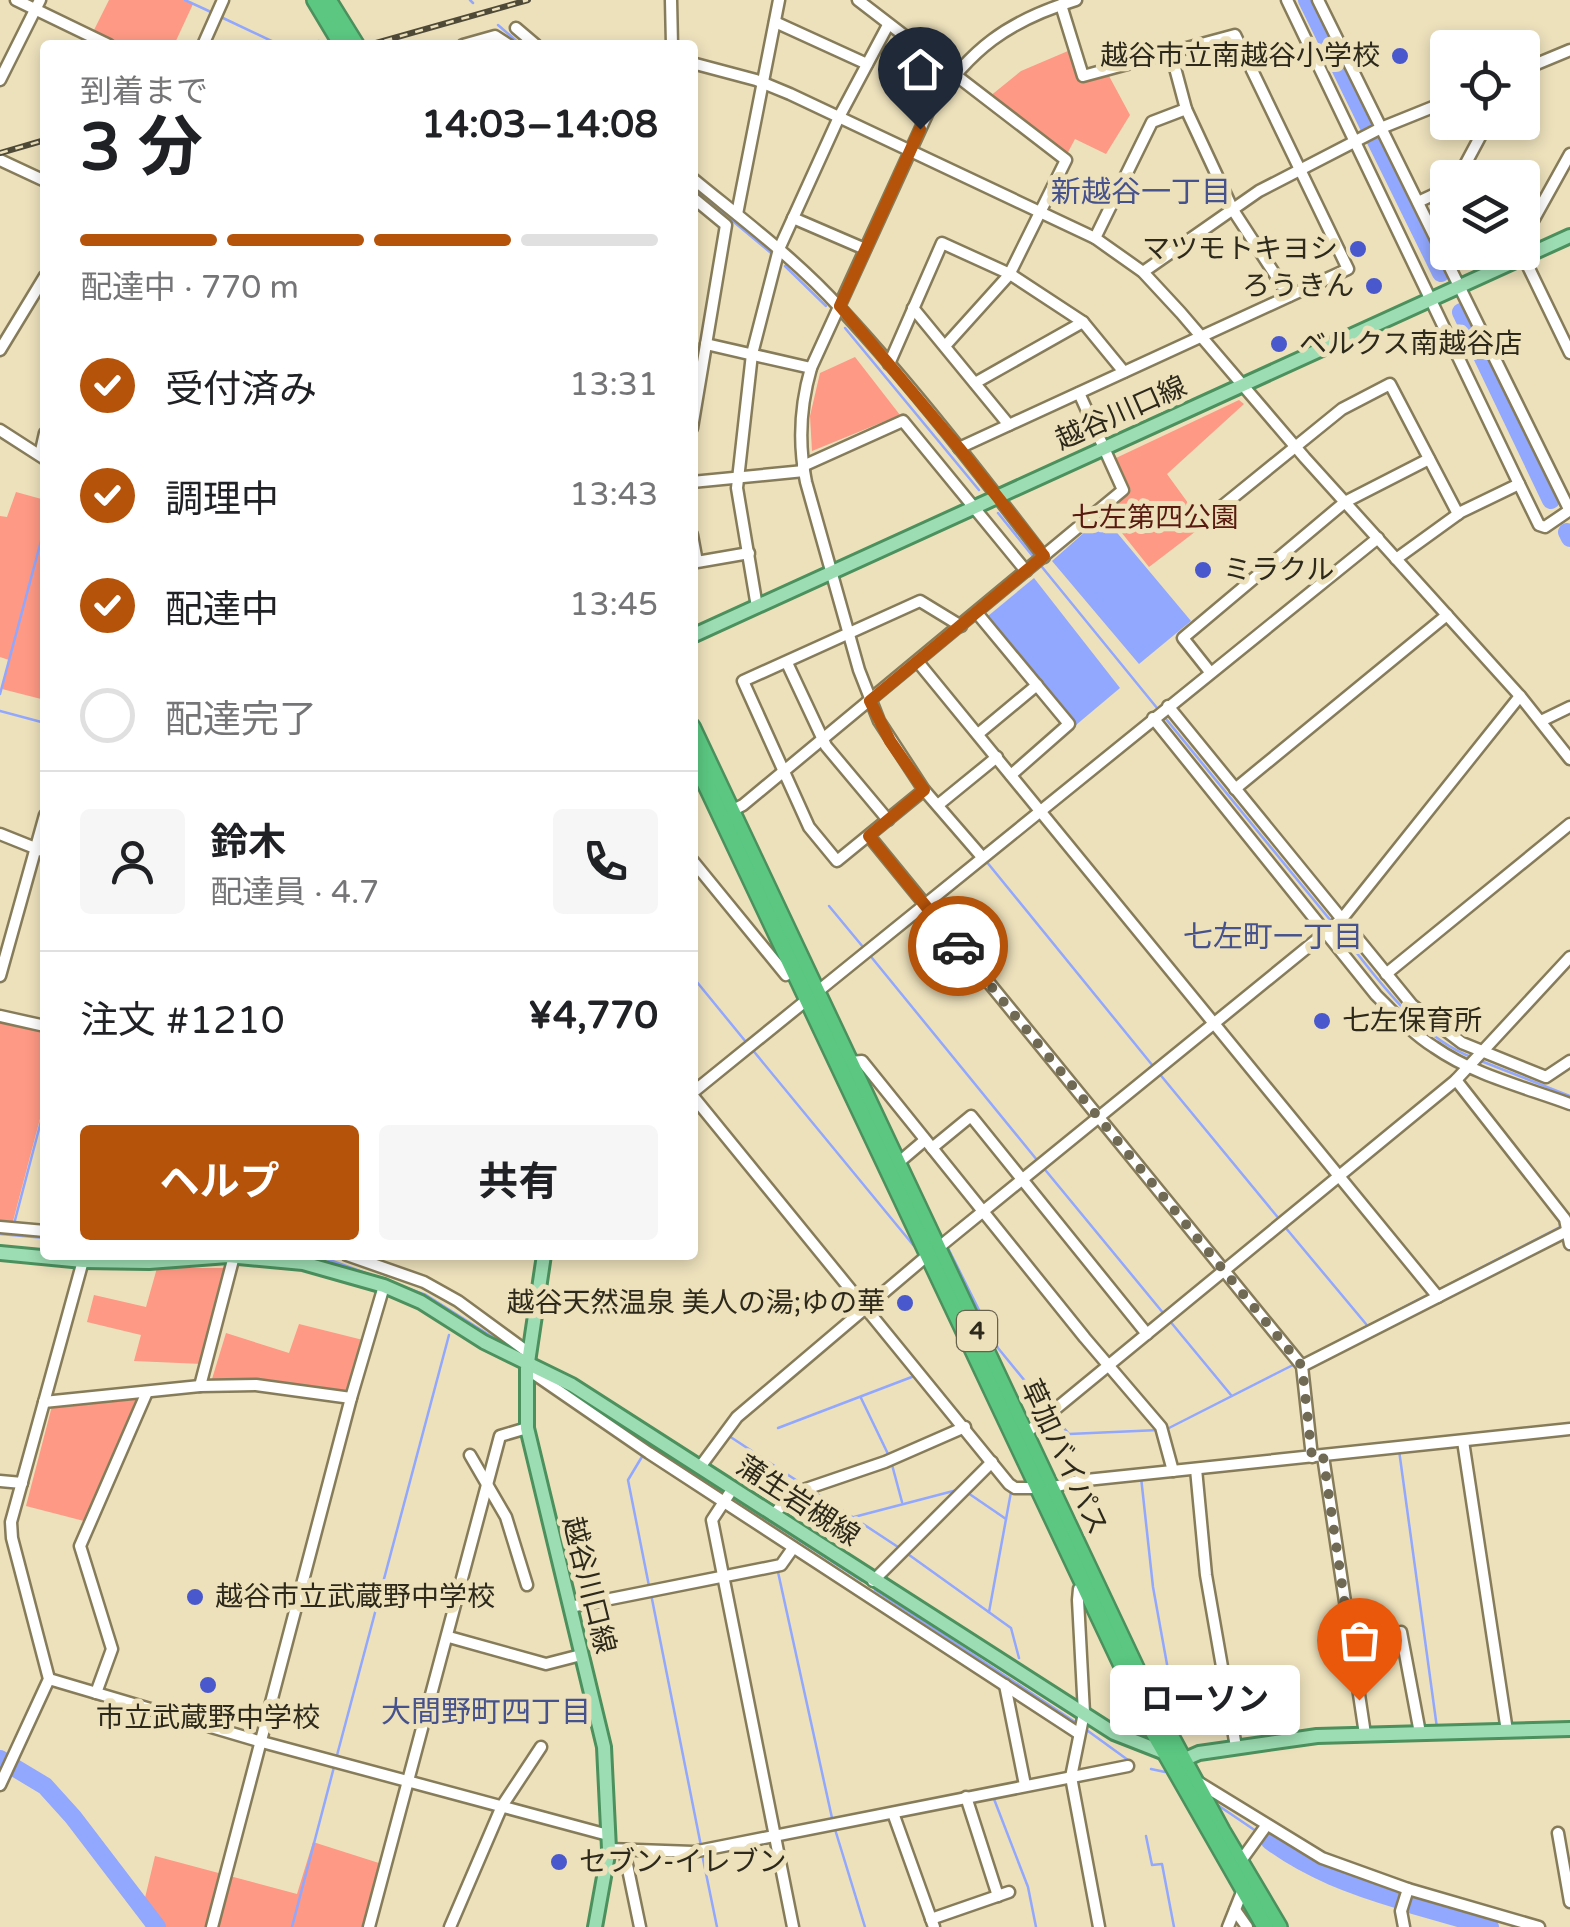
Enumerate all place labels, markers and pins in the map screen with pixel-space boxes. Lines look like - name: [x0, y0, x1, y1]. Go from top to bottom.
- pin: [878, 27, 963, 130]
- place label: 越谷市立南越谷小学校: [1100, 39, 1380, 73]
- marker: 越谷市立南越谷小学校: [1389, 45, 1411, 67]
- place label: マツモトキヨシ: [1142, 232, 1338, 266]
- marker: マツモトキヨシ: [1347, 238, 1369, 260]
- place label: ろうきん: [1242, 269, 1354, 303]
- marker: ろうきん: [1363, 275, 1385, 297]
- place label: ベルクス南越谷店: [1299, 327, 1522, 361]
- marker: ベルクス南越谷店: [1268, 333, 1290, 355]
- place label: ミラクル: [1223, 553, 1334, 587]
- marker: ミラクル: [1192, 559, 1214, 581]
- place label: 七左保育所: [1342, 1004, 1482, 1038]
- marker: 七左保育所: [1311, 1010, 1333, 1032]
- place label: 越谷天然温泉 美人の湯;ゆの華: [506, 1286, 885, 1320]
- marker: 越谷天然温泉 美人の湯;ゆの華: [894, 1292, 916, 1314]
- place label: 越谷市立武蔵野中学校: [215, 1580, 495, 1614]
- marker: 越谷市立武蔵野中学校: [184, 1586, 206, 1608]
- pin: [1317, 1598, 1402, 1701]
- callout: ローソン: [1109, 1665, 1299, 1735]
- marker: 市立武蔵野中学校: [197, 1674, 219, 1696]
- place label: 市立武蔵野中学校: [96, 1701, 320, 1735]
- place label: セブン-イレブン: [579, 1845, 786, 1879]
- marker: セブン-イレブン: [548, 1851, 570, 1873]

